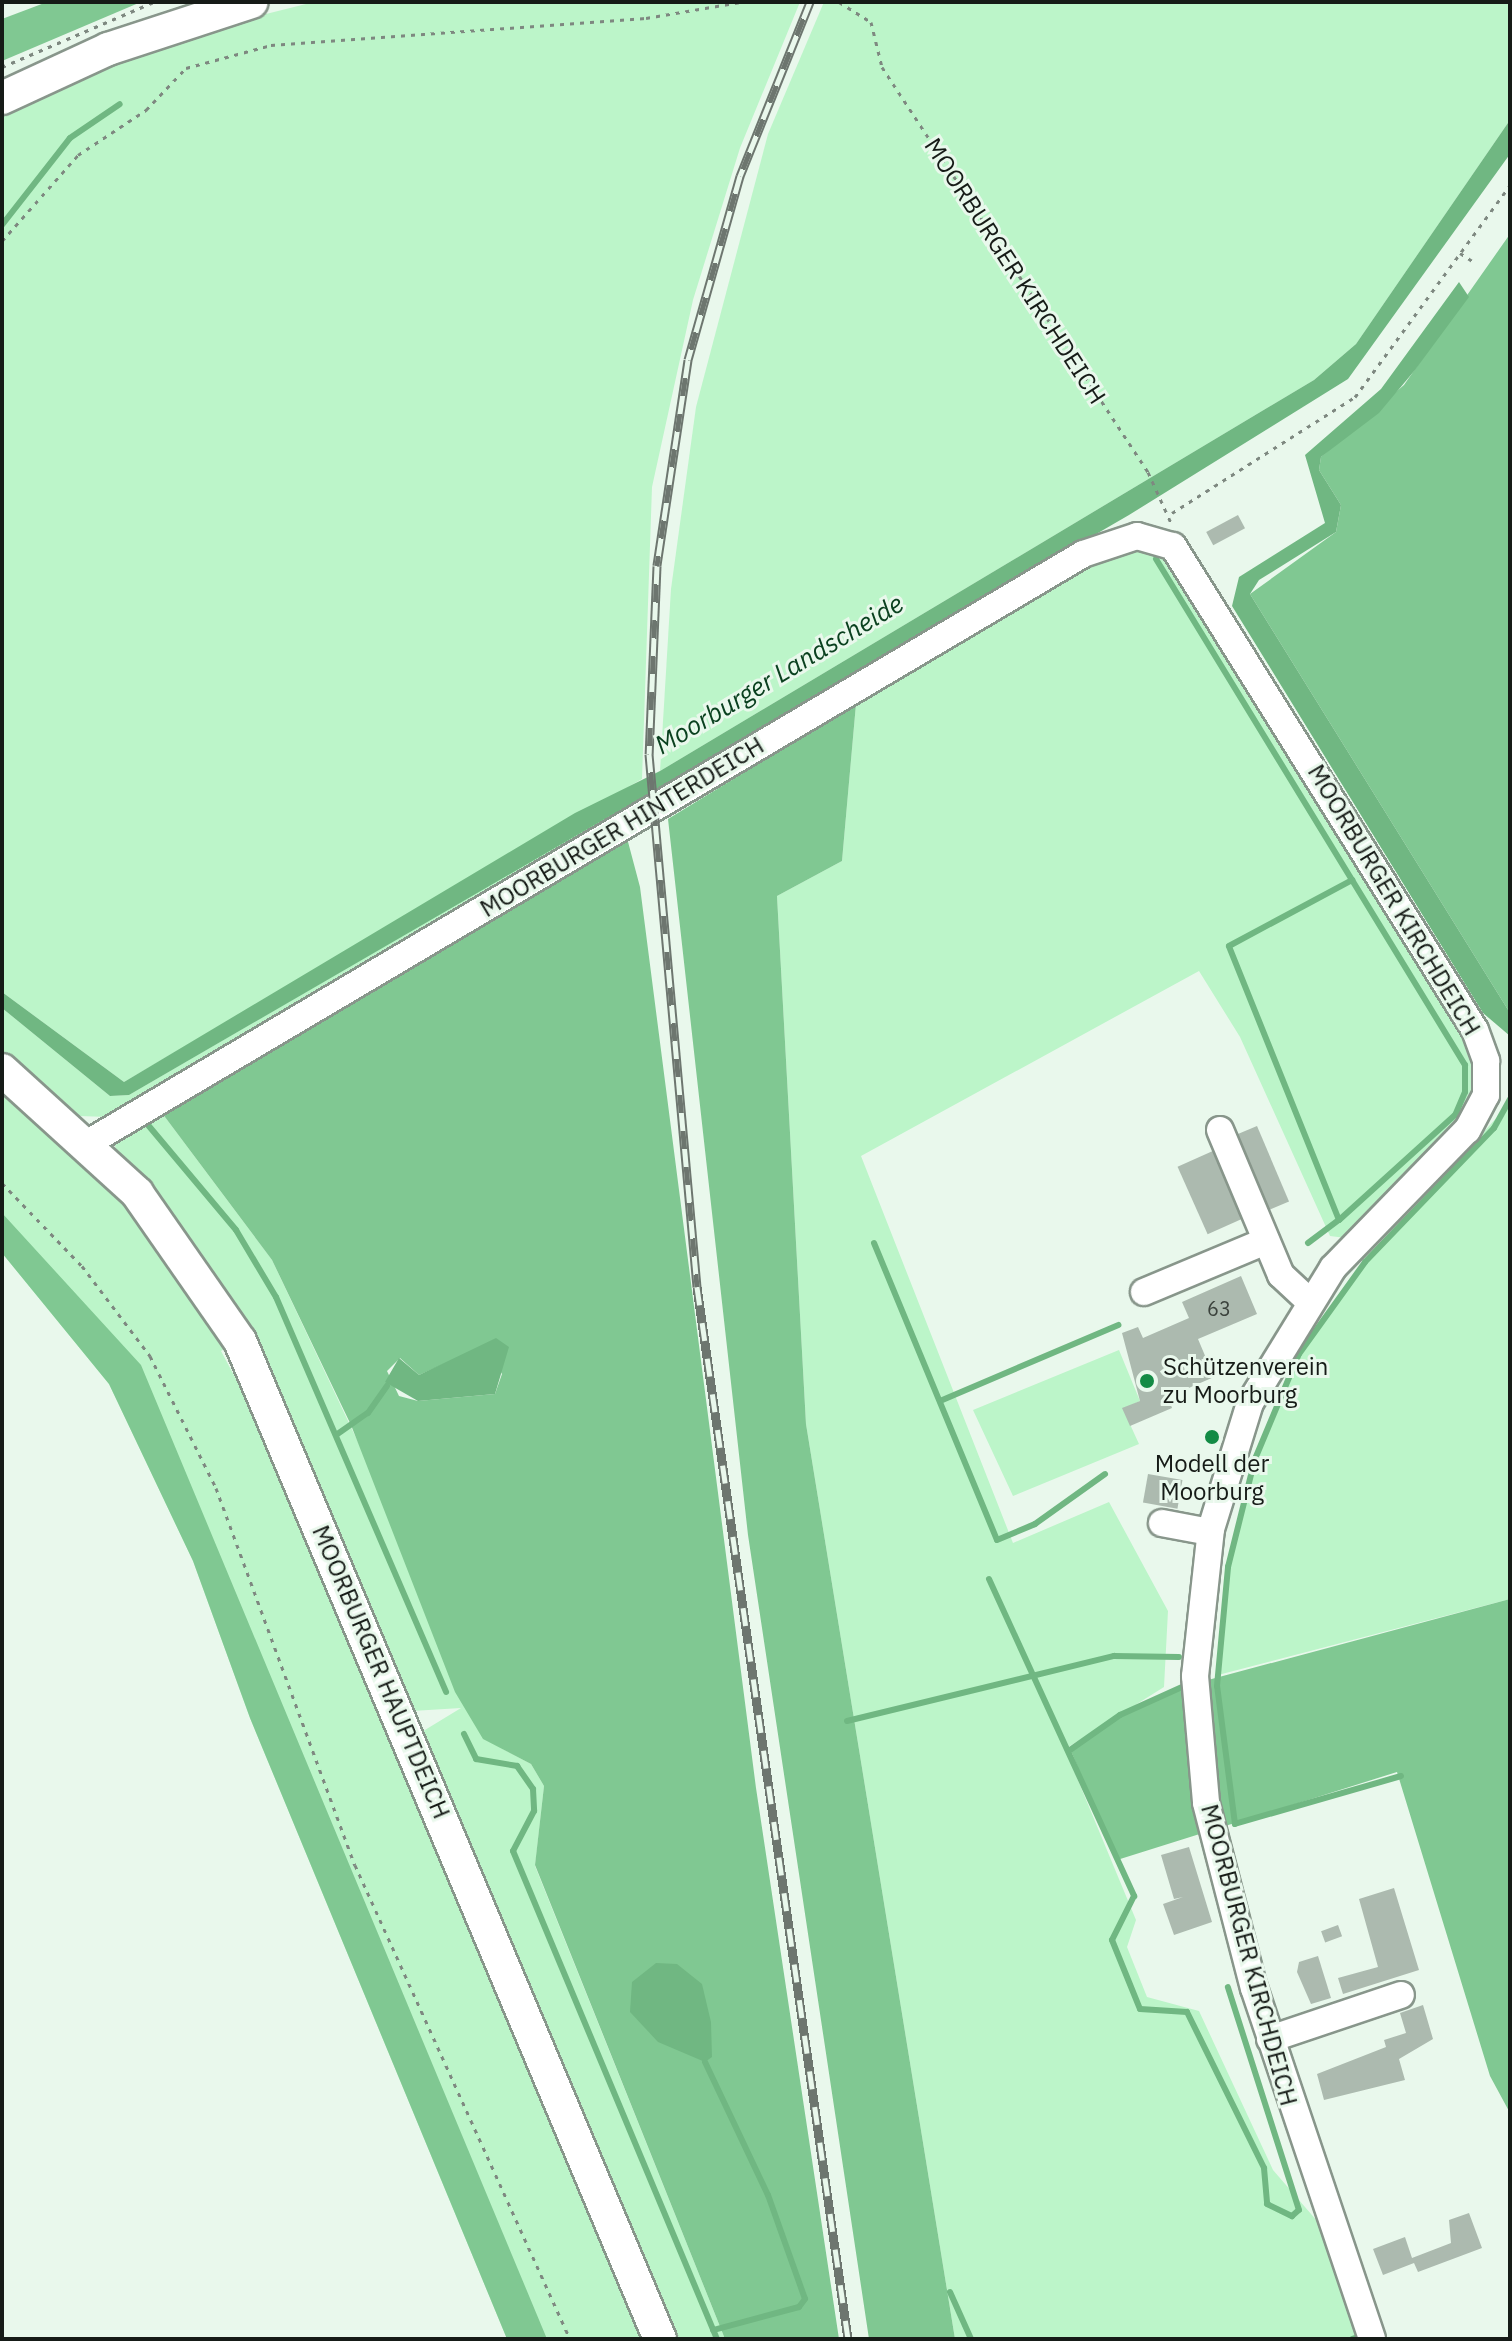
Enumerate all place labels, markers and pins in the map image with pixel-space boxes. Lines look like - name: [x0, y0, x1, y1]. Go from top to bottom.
- place label: Schützenverein zu Moorburg: [1163, 1353, 1329, 1409]
- marker: Schützenverein zu Moorburg: [1138, 1372, 1156, 1390]
- marker: Modell der Moorburg: [1203, 1428, 1221, 1446]
- place label: Modell der Moorburg: [1155, 1450, 1269, 1506]

